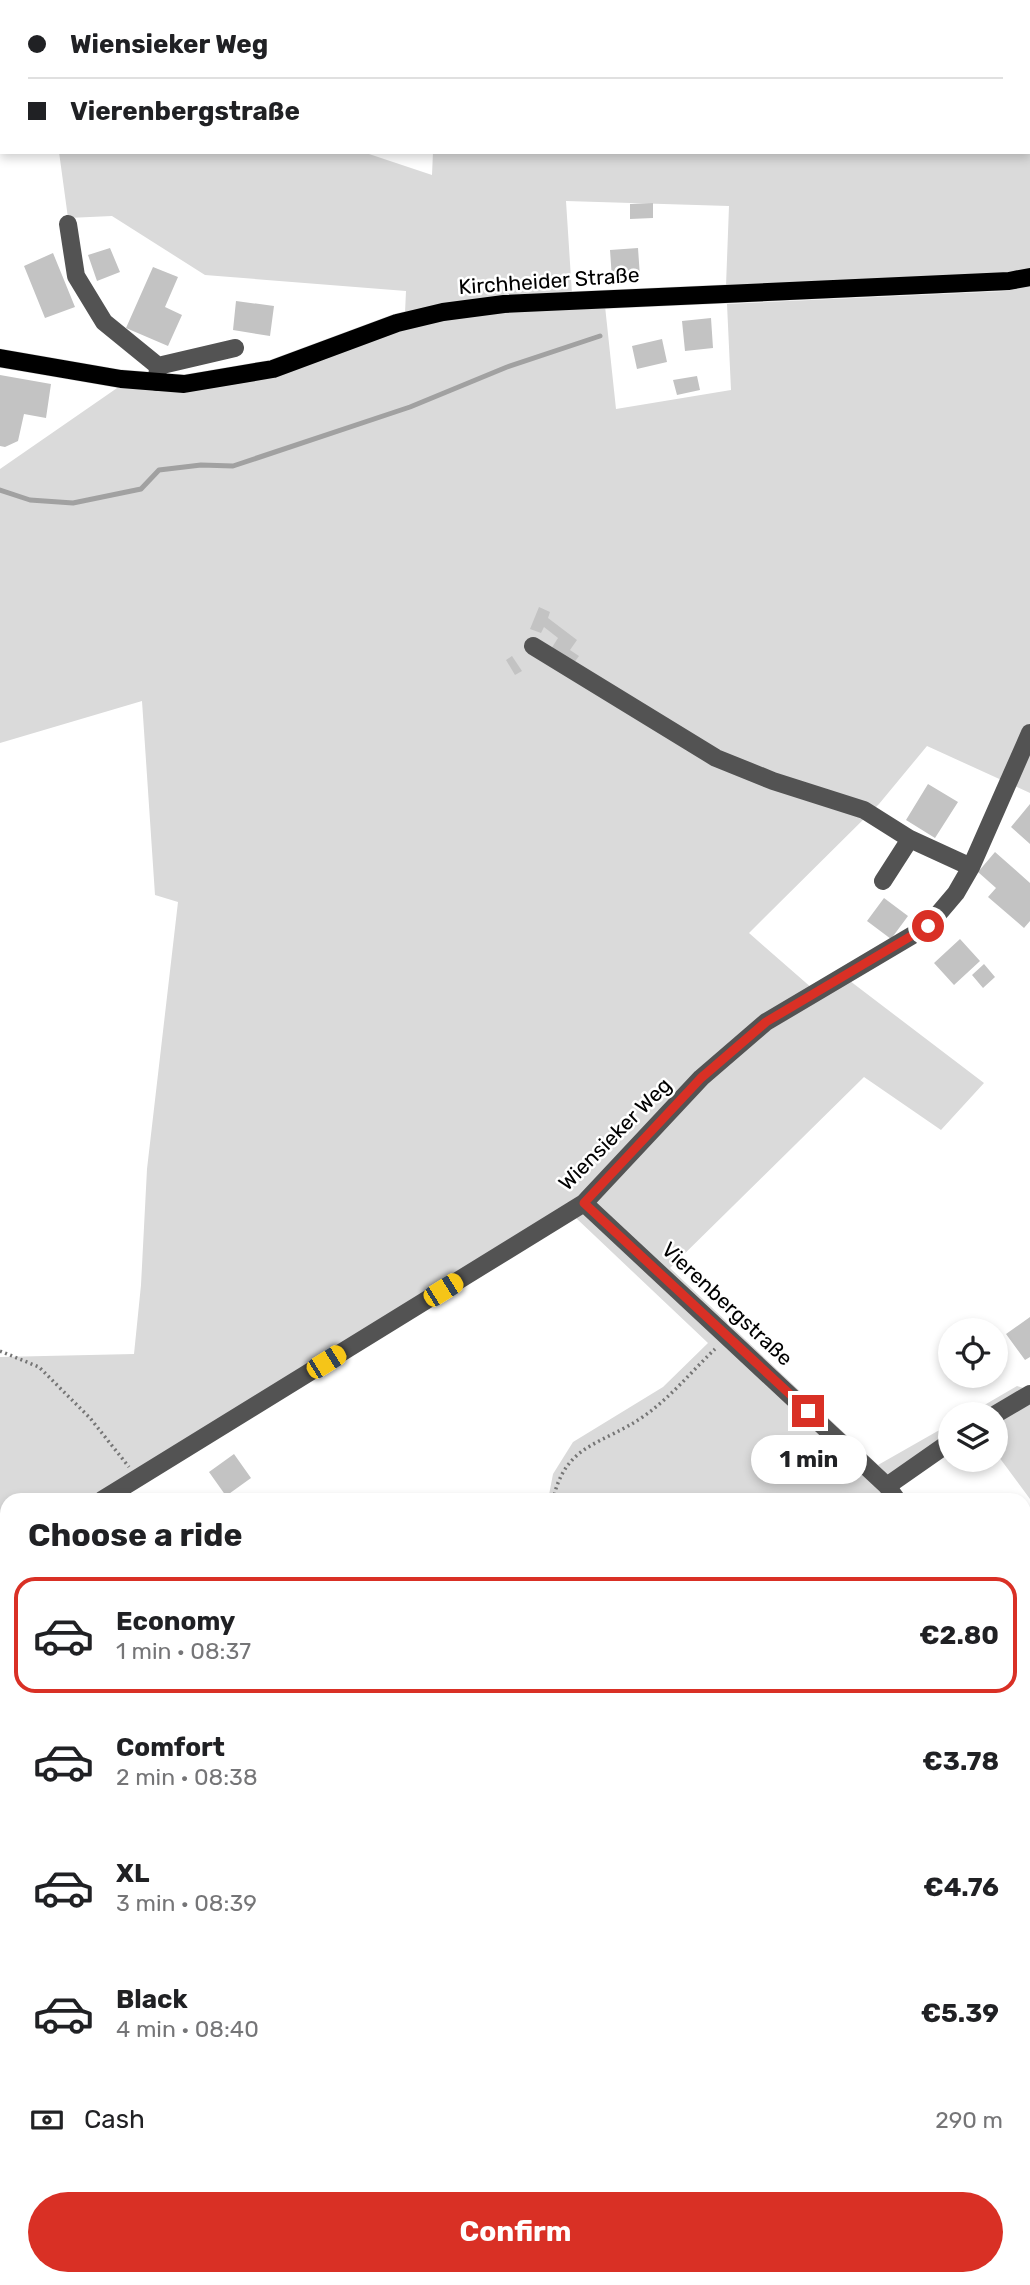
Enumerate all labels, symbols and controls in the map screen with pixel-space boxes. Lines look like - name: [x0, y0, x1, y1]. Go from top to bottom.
- text: Wiensieker Weg: [70, 29, 268, 60]
- text: Vierenbergstraße: [70, 96, 300, 127]
- street label: Kirchheider Straße: [458, 262, 640, 299]
- route start: [912, 910, 944, 942]
- street label: Wiensieker Weg: [553, 1072, 676, 1195]
- street label: Vierenbergstraße: [657, 1237, 798, 1371]
- car: [420, 1270, 467, 1310]
- map controls: [938, 1318, 1008, 1472]
- button: locate: [938, 1318, 1008, 1388]
- car: [303, 1342, 350, 1382]
- route end: [792, 1395, 824, 1427]
- button: layers: [938, 1402, 1008, 1472]
- callout: 1 min: [750, 1436, 866, 1484]
- text: 1 min: [780, 1445, 838, 1473]
- text: Choose a ride: [28, 1516, 242, 1554]
- icon: car: [32, 1604, 95, 1667]
- text: Economy: [116, 1606, 235, 1637]
- text: €2.80: [919, 1620, 999, 1651]
- text: 1 min · 08:37: [116, 1637, 251, 1665]
- icon: car: [32, 1730, 95, 1793]
- text: Comfort: [116, 1732, 225, 1763]
- text: €3.78: [922, 1746, 999, 1777]
- text: 2 min · 08:38: [116, 1763, 258, 1791]
- icon: car: [32, 1856, 95, 1919]
- text: XL: [116, 1858, 149, 1889]
- text: €4.76: [923, 1872, 999, 1903]
- text: 3 min · 08:39: [116, 1889, 257, 1917]
- icon: car: [32, 1982, 95, 2045]
- text: Black: [116, 1984, 188, 2015]
- text: €5.39: [921, 1998, 999, 2029]
- text: 4 min · 08:40: [116, 2015, 259, 2043]
- icon: cash: [28, 2101, 66, 2139]
- text: Cash: [84, 2104, 145, 2135]
- text: 290 m: [935, 2106, 1003, 2134]
- button: Confirm: [28, 2192, 1003, 2272]

